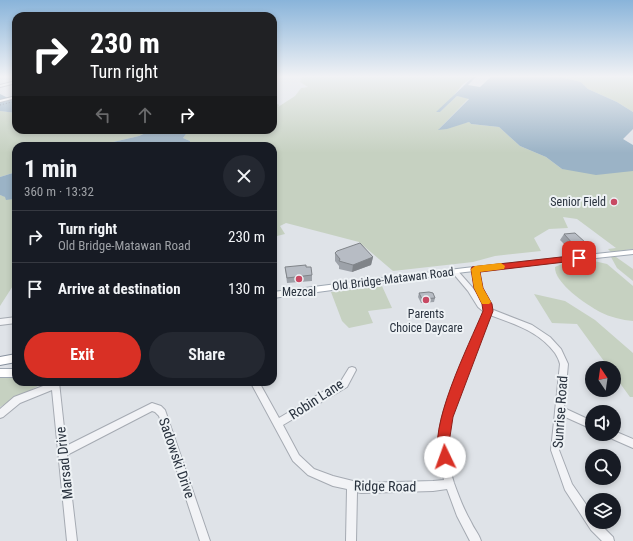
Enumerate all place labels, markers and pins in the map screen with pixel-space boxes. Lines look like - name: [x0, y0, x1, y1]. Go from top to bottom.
- place label: Senior Field: [550, 195, 606, 209]
- marker: Senior Field: [609, 197, 619, 207]
- pin: [562, 241, 596, 275]
- marker: Mezcal: [294, 274, 304, 284]
- place label: Mezcal: [282, 285, 316, 299]
- marker: Parents Choice Daycare: [421, 295, 431, 305]
- place label: Parents Choice Daycare: [389, 307, 463, 335]

